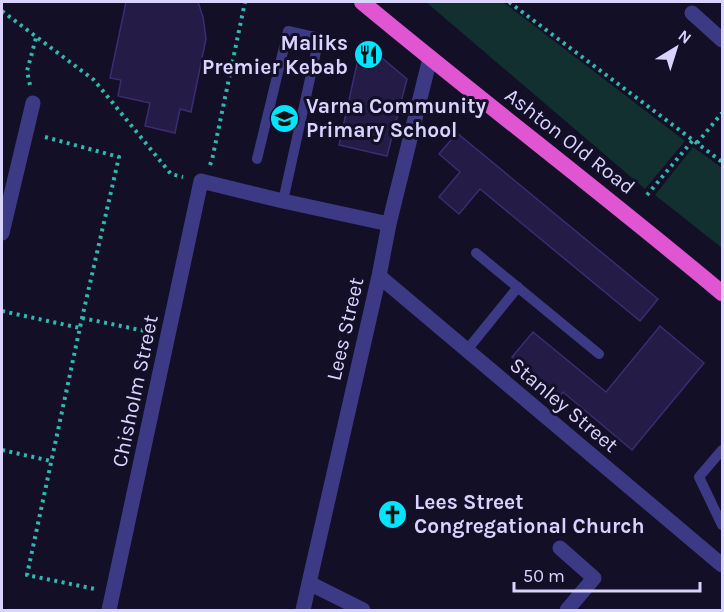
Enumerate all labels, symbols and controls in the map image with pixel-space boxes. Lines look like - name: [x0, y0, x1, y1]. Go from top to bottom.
- north arrow: [646, 18, 706, 78]
- text: N: [675, 26, 695, 48]
- place label: Maliks Premier Kebab: [202, 31, 348, 79]
- restaurant icon: Maliks Premier Kebab: [353, 39, 385, 71]
- street label: Ashton Old Road: [500, 83, 640, 199]
- place label: Varna Community Primary School: [306, 94, 486, 142]
- school or university icon: Varna Community Primary School: [269, 102, 301, 134]
- street label: Lees Street: [321, 275, 369, 383]
- street label: Chisholm Street: [107, 313, 163, 469]
- street label: Stanley Street: [505, 353, 623, 457]
- place label: Lees Street Congregational Church: [414, 490, 645, 538]
- church icon: Lees Street Congregational Church: [377, 498, 409, 530]
- scale bar: [514, 555, 700, 593]
- text: 50 m: [523, 565, 565, 587]

